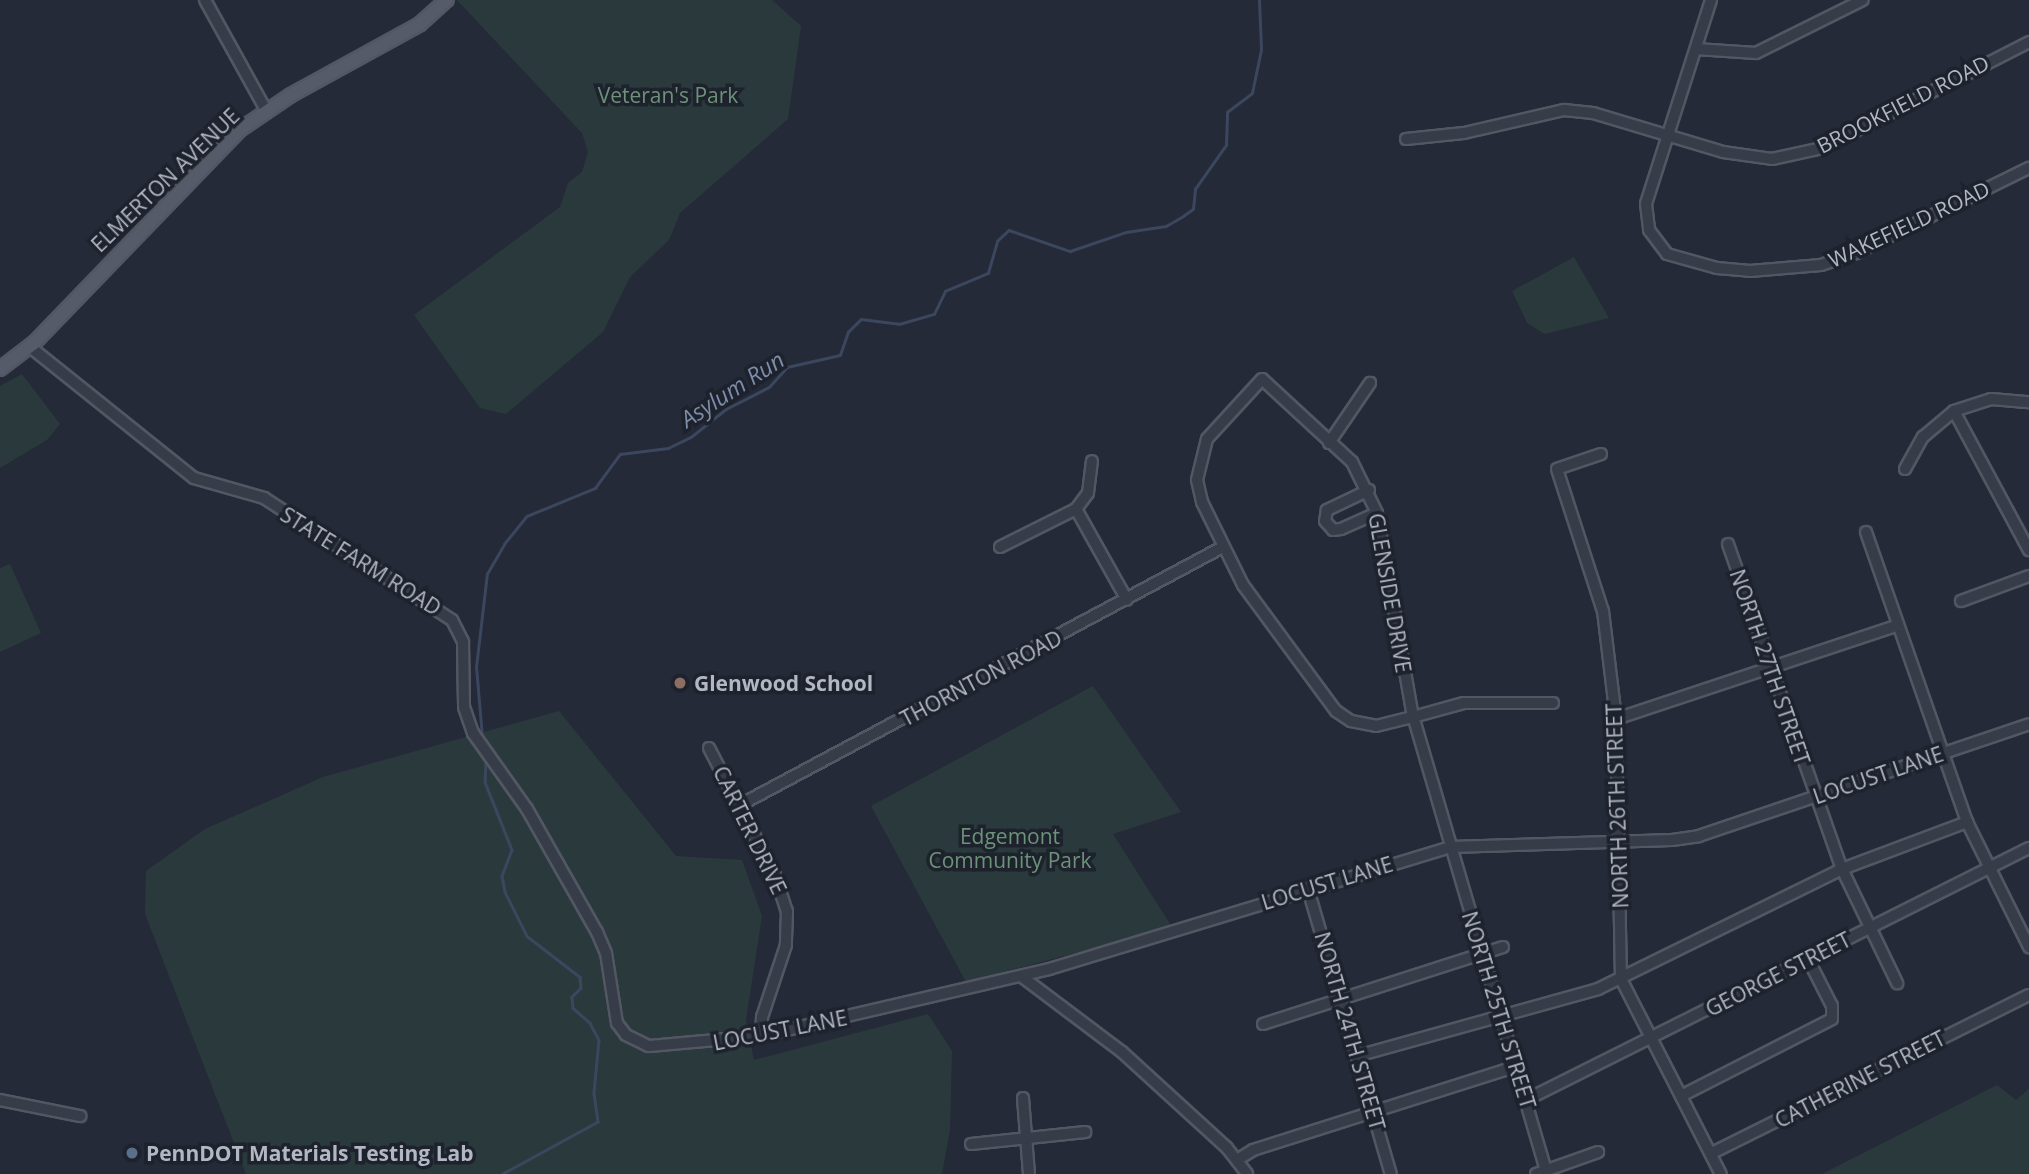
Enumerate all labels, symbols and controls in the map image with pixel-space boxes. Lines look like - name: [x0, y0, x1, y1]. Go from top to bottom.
- street label: BROOKFIELD ROAD: [1813, 50, 1993, 158]
- park label: Veteran's Park: [598, 82, 738, 108]
- street label: ELMERTON AVENUE: [86, 103, 244, 257]
- street label: WAKEFIELD ROAD: [1824, 176, 1994, 272]
- water label: Asylum Run: [675, 345, 789, 433]
- street label: STATE FARM ROAD: [276, 501, 446, 621]
- street label: GLENSIDE DRIVE: [1364, 511, 1416, 675]
- street label: NORTH 27TH STREET: [1725, 566, 1815, 768]
- street label: THORNTON ROAD: [896, 625, 1066, 731]
- place label: Glenwood School: [694, 670, 873, 696]
- marker: Glenwood School: [672, 675, 688, 691]
- street label: NORTH 26TH STREET: [1601, 703, 1633, 909]
- street label: LOCUST LANE: [1810, 741, 1946, 809]
- street label: CARTER DRIVE: [708, 762, 792, 898]
- park label: Edgemont Community Park: [928, 823, 1092, 873]
- street label: LOCUST LANE: [1258, 851, 1396, 915]
- street label: NORTH 25TH STREET: [1457, 908, 1541, 1112]
- street label: GEORGE STREET: [1701, 927, 1855, 1021]
- street label: NORTH 24TH STREET: [1310, 929, 1390, 1133]
- street label: LOCUST LANE: [711, 1005, 849, 1055]
- street label: CATHERINE STREET: [1771, 1025, 1949, 1133]
- place label: PennDOT Materials Testing Lab: [146, 1140, 473, 1166]
- marker: PennDOT Materials Testing Lab: [124, 1145, 140, 1161]

